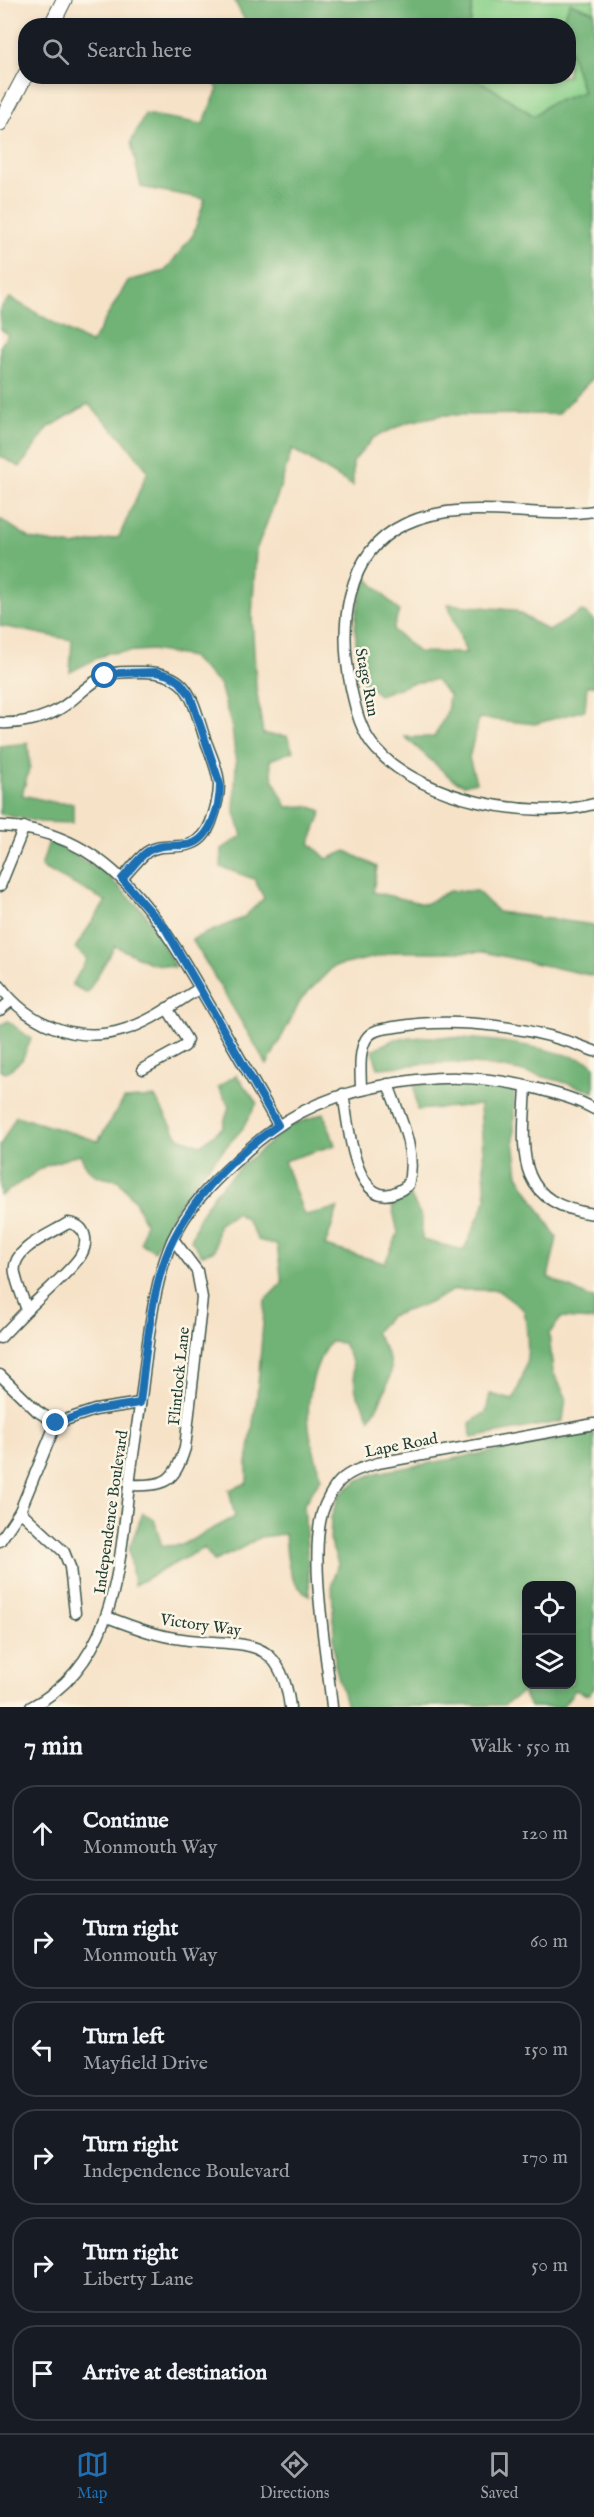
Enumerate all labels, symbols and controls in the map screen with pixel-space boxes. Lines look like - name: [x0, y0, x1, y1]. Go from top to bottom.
- search box: [18, 18, 576, 84]
- icon: search: [39, 35, 72, 68]
- text: Search here: [87, 37, 192, 65]
- street label: Stage Run: [350, 647, 383, 719]
- route start: [91, 662, 117, 688]
- street label: Flintlock Lane: [165, 1326, 195, 1426]
- route end: [42, 1409, 68, 1435]
- street label: Independence Boulevard: [91, 1429, 133, 1596]
- street label: Lape Road: [363, 1429, 440, 1463]
- map controls: [522, 1581, 576, 1689]
- button: locate: [522, 1581, 576, 1635]
- street label: Victory Way: [158, 1610, 243, 1642]
- button: layers: [522, 1635, 576, 1689]
- text: 7 min: [24, 1730, 83, 1763]
- text: Walk · 550 m: [470, 1734, 570, 1759]
- text: Continue: [83, 1807, 169, 1835]
- icon: ahead: [26, 1817, 59, 1850]
- text: 120 m: [522, 1821, 568, 1846]
- text: Monmouth Way: [83, 1835, 217, 1860]
- text: Turn right: [83, 1915, 178, 1943]
- icon: right: [26, 1925, 59, 1958]
- text: 60 m: [530, 1929, 568, 1954]
- text: Monmouth Way: [83, 1943, 217, 1968]
- text: Turn left: [83, 2023, 165, 2051]
- icon: left: [26, 2033, 59, 2066]
- text: 150 m: [524, 2037, 568, 2062]
- text: Mayfield Drive: [83, 2051, 208, 2076]
- text: Turn right: [83, 2131, 178, 2159]
- icon: right: [26, 2141, 59, 2174]
- text: 170 m: [522, 2145, 568, 2170]
- text: Independence Boulevard: [83, 2159, 290, 2184]
- text: Turn right: [83, 2239, 178, 2267]
- icon: right: [26, 2249, 59, 2282]
- text: 50 m: [531, 2253, 568, 2278]
- text: Liberty Lane: [83, 2267, 193, 2292]
- icon: arrive: [26, 2357, 59, 2390]
- text: Arrive at destination: [83, 2359, 267, 2387]
- tab: Map: [76, 2448, 109, 2504]
- tab: Directions: [260, 2448, 329, 2504]
- tab: Saved: [481, 2448, 518, 2504]

